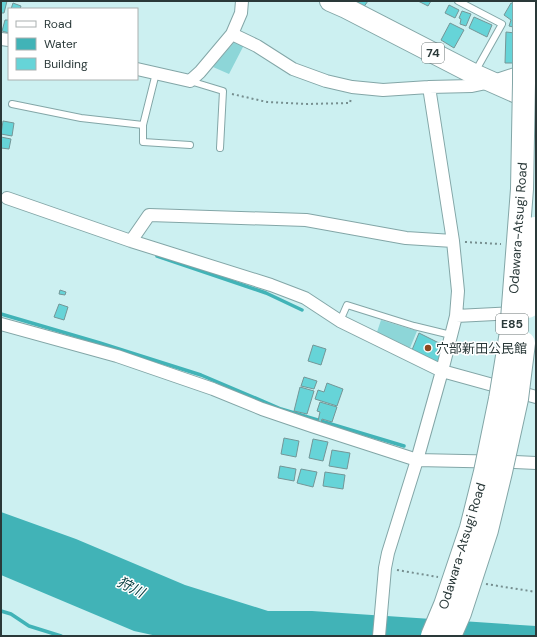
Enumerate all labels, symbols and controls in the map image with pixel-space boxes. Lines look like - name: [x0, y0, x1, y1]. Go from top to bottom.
- legend: [8, 8, 138, 80]
- text: Road: [44, 16, 72, 32]
- text: Water: [44, 36, 78, 52]
- road number: 74: [422, 43, 444, 63]
- text: Building: [44, 56, 88, 72]
- street label: Odawara-Atsugi Road: [505, 162, 531, 294]
- road number: E85: [496, 314, 528, 334]
- place label: 穴部新田公民館: [436, 340, 527, 357]
- marker: 穴部新田公民館: [423, 343, 433, 353]
- street label: Odawara-Atsugi Road: [435, 481, 489, 611]
- water label: 狩川: [114, 573, 149, 602]

